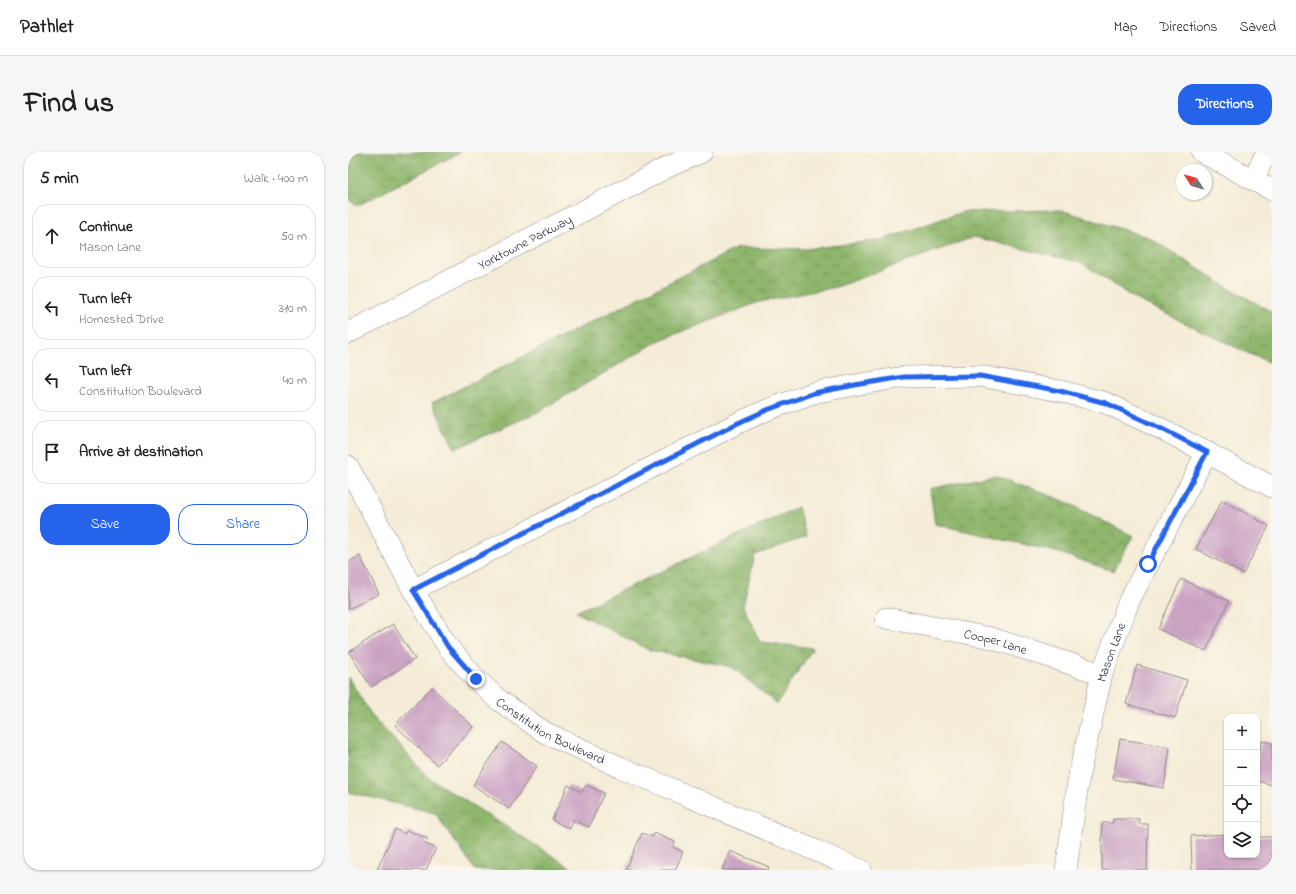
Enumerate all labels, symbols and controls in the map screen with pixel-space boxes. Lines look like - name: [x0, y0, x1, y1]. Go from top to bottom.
- text: Pathlet: [20, 14, 74, 41]
- text: Map: [1114, 17, 1137, 38]
- text: Directions: [1159, 17, 1217, 38]
- text: Saved: [1239, 17, 1276, 38]
- text: Find us: [24, 84, 114, 125]
- button: Directions: [1178, 84, 1272, 125]
- north arrow: [1176, 164, 1212, 200]
- text: 5 min: [40, 166, 79, 191]
- text: Walk · 400 m: [244, 169, 308, 188]
- street label: Yorktowne Parkway: [475, 210, 576, 275]
- text: Continue: [79, 216, 133, 238]
- icon: ahead: [41, 225, 63, 247]
- text: 50 m: [281, 227, 307, 246]
- text: Mason Lane: [79, 238, 141, 257]
- text: Turn left: [79, 288, 132, 310]
- icon: left: [41, 297, 63, 319]
- text: 310 m: [279, 299, 307, 318]
- text: Homested Drive: [79, 310, 164, 329]
- text: Turn left: [79, 360, 132, 382]
- icon: left: [41, 369, 63, 391]
- text: 40 m: [283, 371, 307, 390]
- text: Constitution Boulevard: [79, 382, 202, 401]
- icon: arrive: [41, 441, 63, 463]
- text: Arrive at destination: [79, 441, 203, 463]
- button: Save: [40, 504, 170, 545]
- button: Share: [178, 504, 308, 545]
- route start: [1139, 555, 1157, 573]
- street label: Mason Lane: [1093, 620, 1131, 684]
- street label: Cooper Lane: [962, 625, 1029, 660]
- route end: [467, 670, 485, 688]
- street label: Constitution Boulevard: [492, 693, 609, 770]
- map controls: [1224, 714, 1260, 858]
- button: +: [1224, 714, 1260, 750]
- button: −: [1224, 750, 1260, 786]
- button: locate: [1224, 786, 1260, 822]
- button: layers: [1224, 822, 1260, 858]

